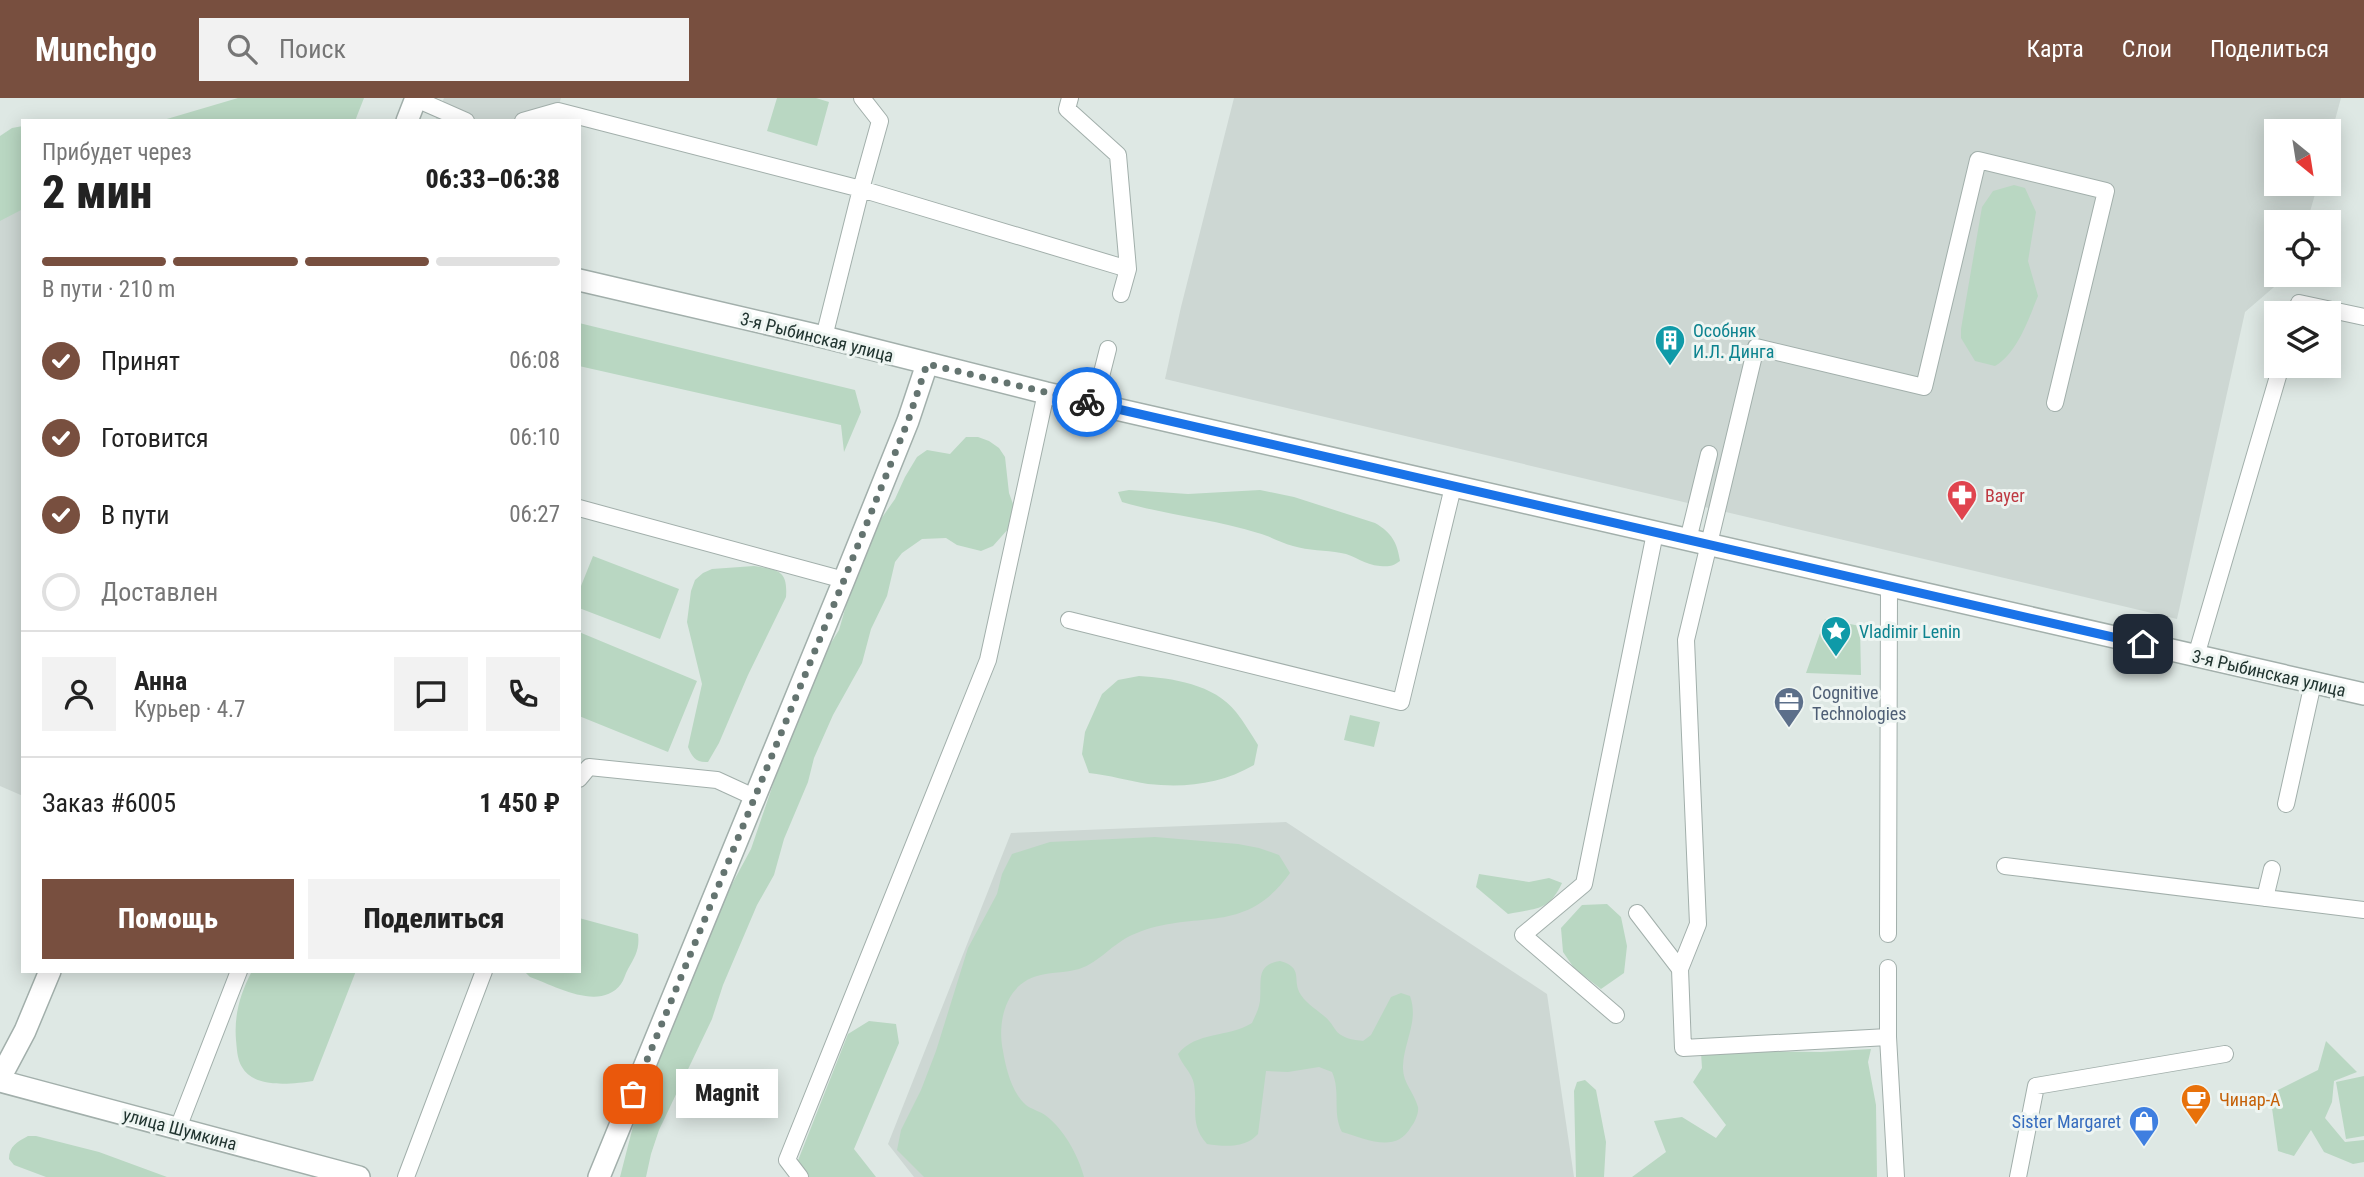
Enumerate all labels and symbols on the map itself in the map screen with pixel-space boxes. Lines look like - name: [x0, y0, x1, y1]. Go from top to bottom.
- north arrow: [2264, 119, 2342, 196]
- street label: 3-я Рыбинская улица: [738, 308, 896, 366]
- place label: Особняк И.Л. Динга: [1693, 320, 1774, 362]
- building icon: Особняк И.Л. Динга: [1653, 323, 1687, 367]
- courier: [1052, 367, 1122, 437]
- pharmacy icon: Bayer: [1945, 478, 1979, 522]
- place label: Bayer: [1985, 485, 2025, 506]
- place icon: Vladimir Lenin: [1819, 614, 1853, 658]
- pin: [2113, 614, 2173, 674]
- place label: Vladimir Lenin: [1859, 621, 1961, 642]
- street label: 3-я Рыбинская улица: [2190, 645, 2348, 701]
- place label: Cognitive Technologies: [1812, 682, 1907, 724]
- office icon: Cognitive Technologies: [1772, 685, 1806, 729]
- pin: [603, 1064, 663, 1124]
- callout: Magnit: [675, 1070, 776, 1118]
- cafe icon: Чинар-А: [2179, 1082, 2213, 1126]
- place label: Чинар-А: [2219, 1089, 2281, 1110]
- street label: улица Шумкина: [121, 1104, 239, 1154]
- shop icon: Sister Margaret: [2127, 1104, 2161, 1148]
- place label: Sister Margaret: [2012, 1111, 2121, 1132]

